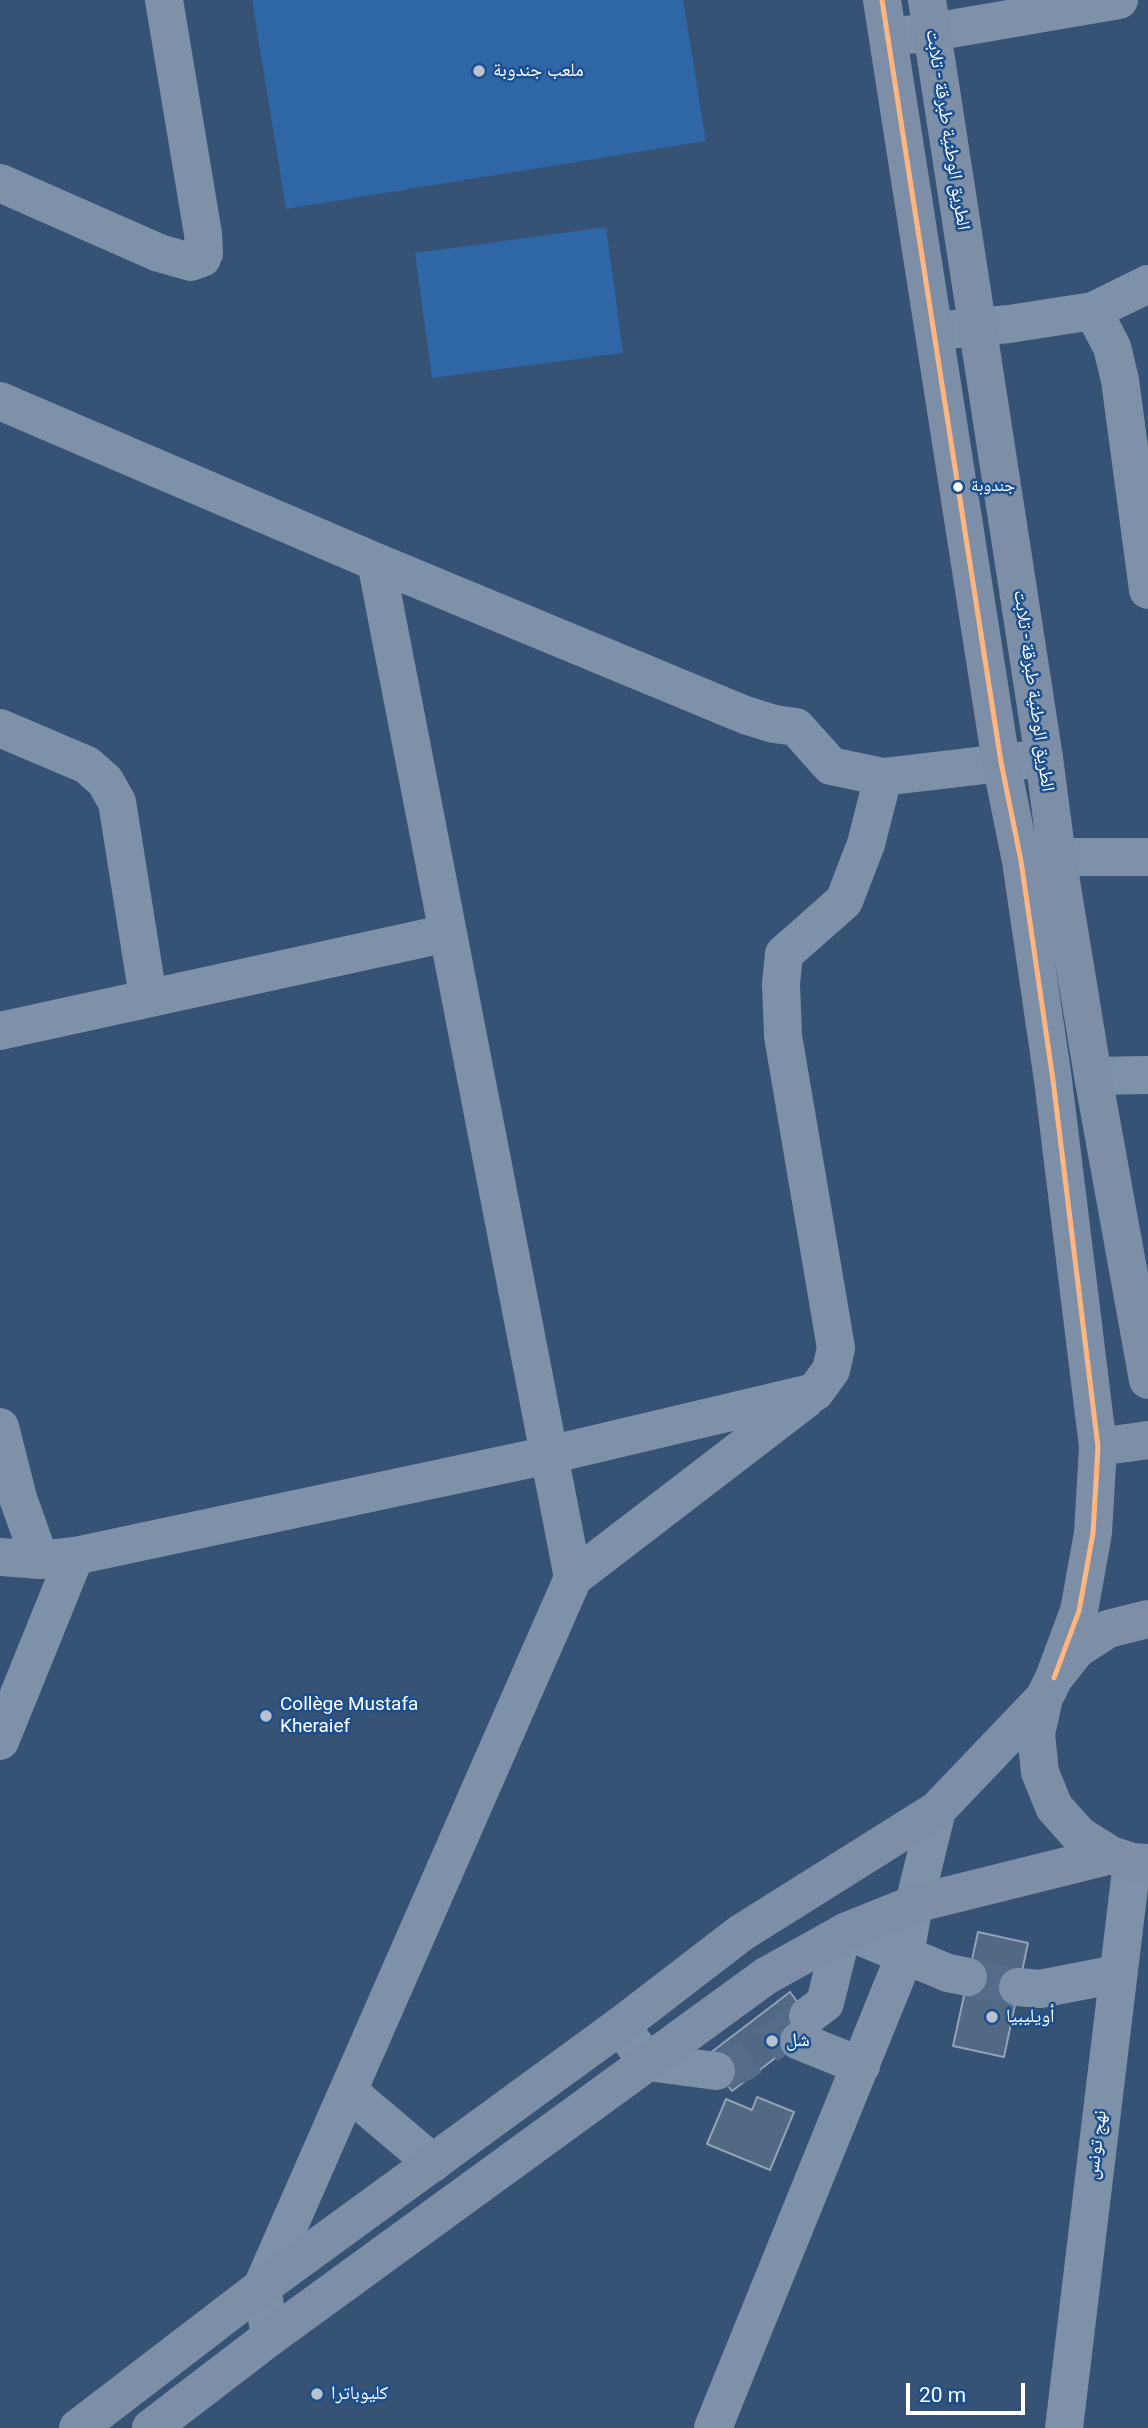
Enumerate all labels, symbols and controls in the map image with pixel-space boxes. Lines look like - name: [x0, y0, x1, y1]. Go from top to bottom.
- street label: الطريق الوطنية طبرقة - تلابت: [920, 28, 974, 232]
- place label: ملعب جندوبة: [493, 60, 584, 82]
- marker: ملعب جندوبة: [471, 63, 487, 79]
- place label: جندوبة: [971, 477, 1015, 497]
- marker: جندوبة: [951, 480, 965, 494]
- street label: الطريق الوطنية طبرقة - تلابت: [1008, 589, 1058, 793]
- place label: Collège Mustafa Kheraief: [280, 1694, 418, 1738]
- marker: Collège Mustafa Kheraief: [258, 1708, 274, 1724]
- place label: أويليبيا: [1006, 2006, 1055, 2028]
- marker: أويليبيا: [984, 2009, 1000, 2025]
- place label: شل: [786, 2030, 810, 2052]
- marker: شل: [764, 2033, 780, 2049]
- street label: نهج تونس: [1081, 2109, 1113, 2181]
- scale bar: [910, 2368, 1029, 2412]
- place label: كليوباترا: [331, 2383, 388, 2405]
- text: 20 m: [919, 2383, 966, 2407]
- marker: كليوباترا: [309, 2386, 325, 2402]

